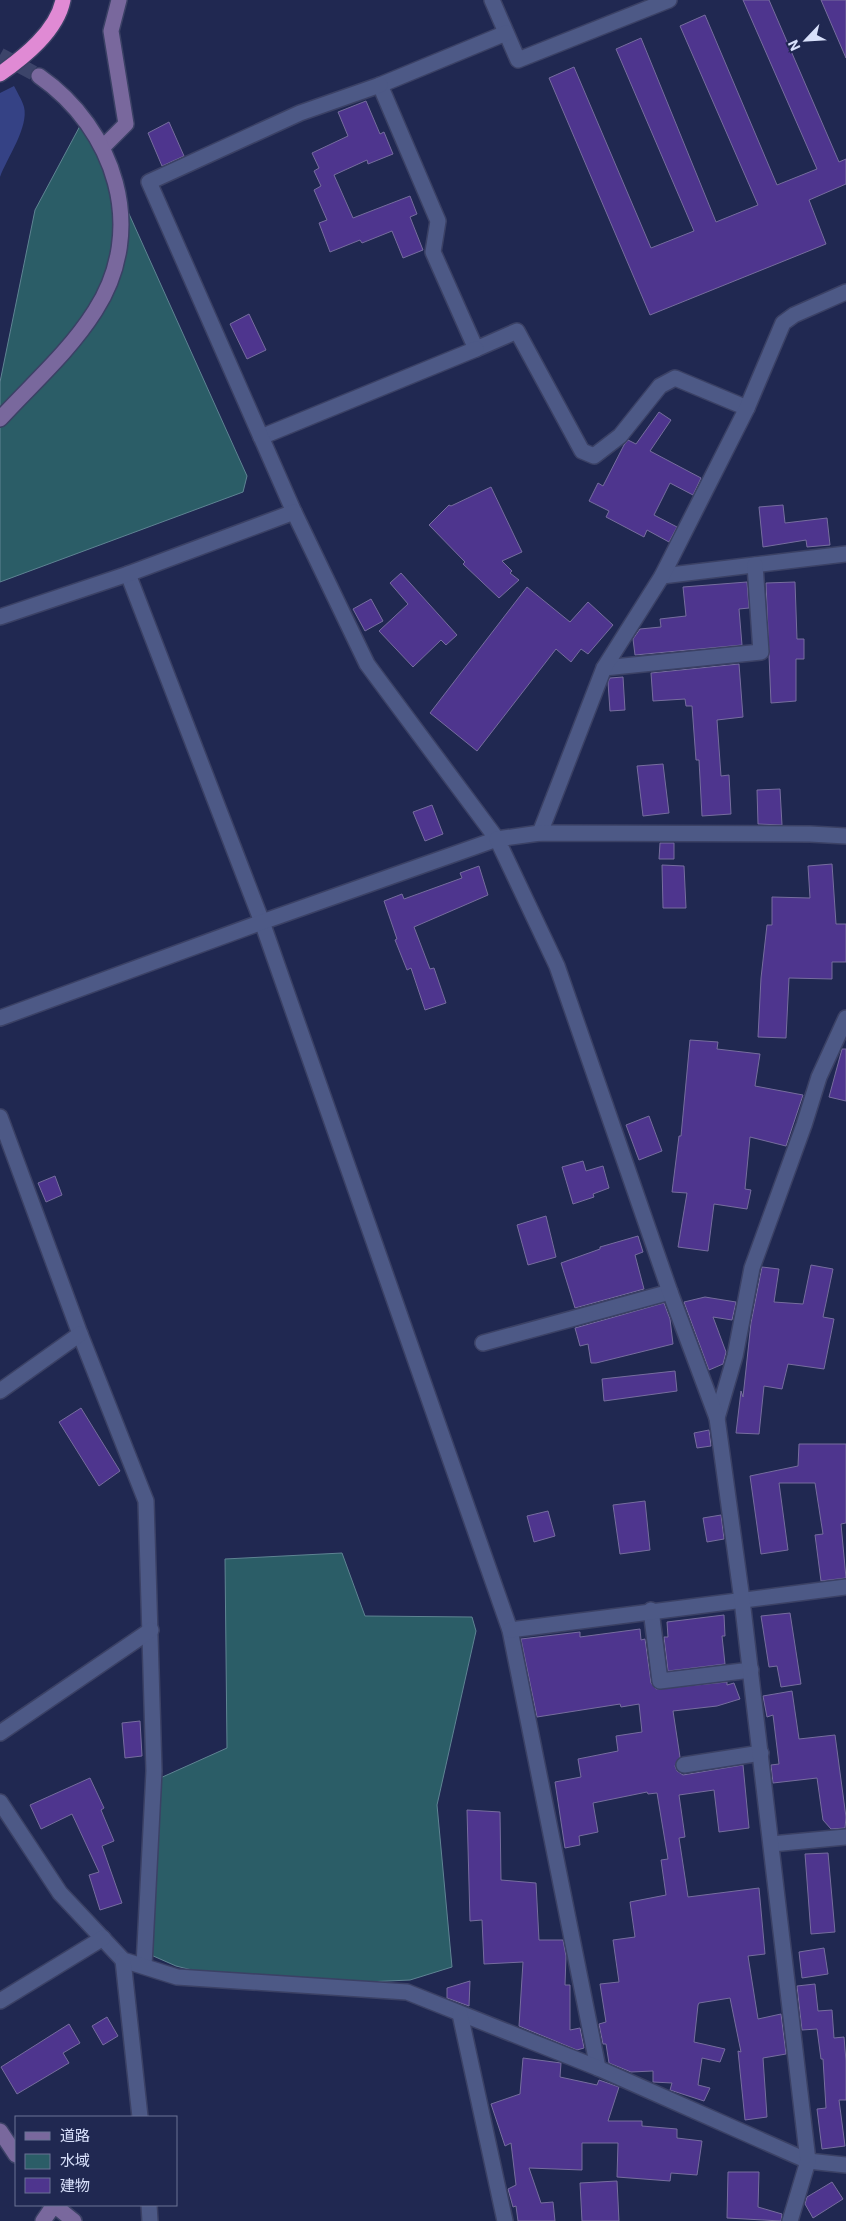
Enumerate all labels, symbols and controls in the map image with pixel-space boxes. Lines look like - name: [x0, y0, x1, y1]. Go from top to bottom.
- north arrow: [781, 15, 831, 65]
- text: N: [785, 38, 804, 53]
- legend: [15, 2116, 178, 2206]
- text: 道路: [60, 2127, 90, 2145]
- text: 水域: [60, 2152, 90, 2170]
- text: 建物: [60, 2177, 90, 2195]

